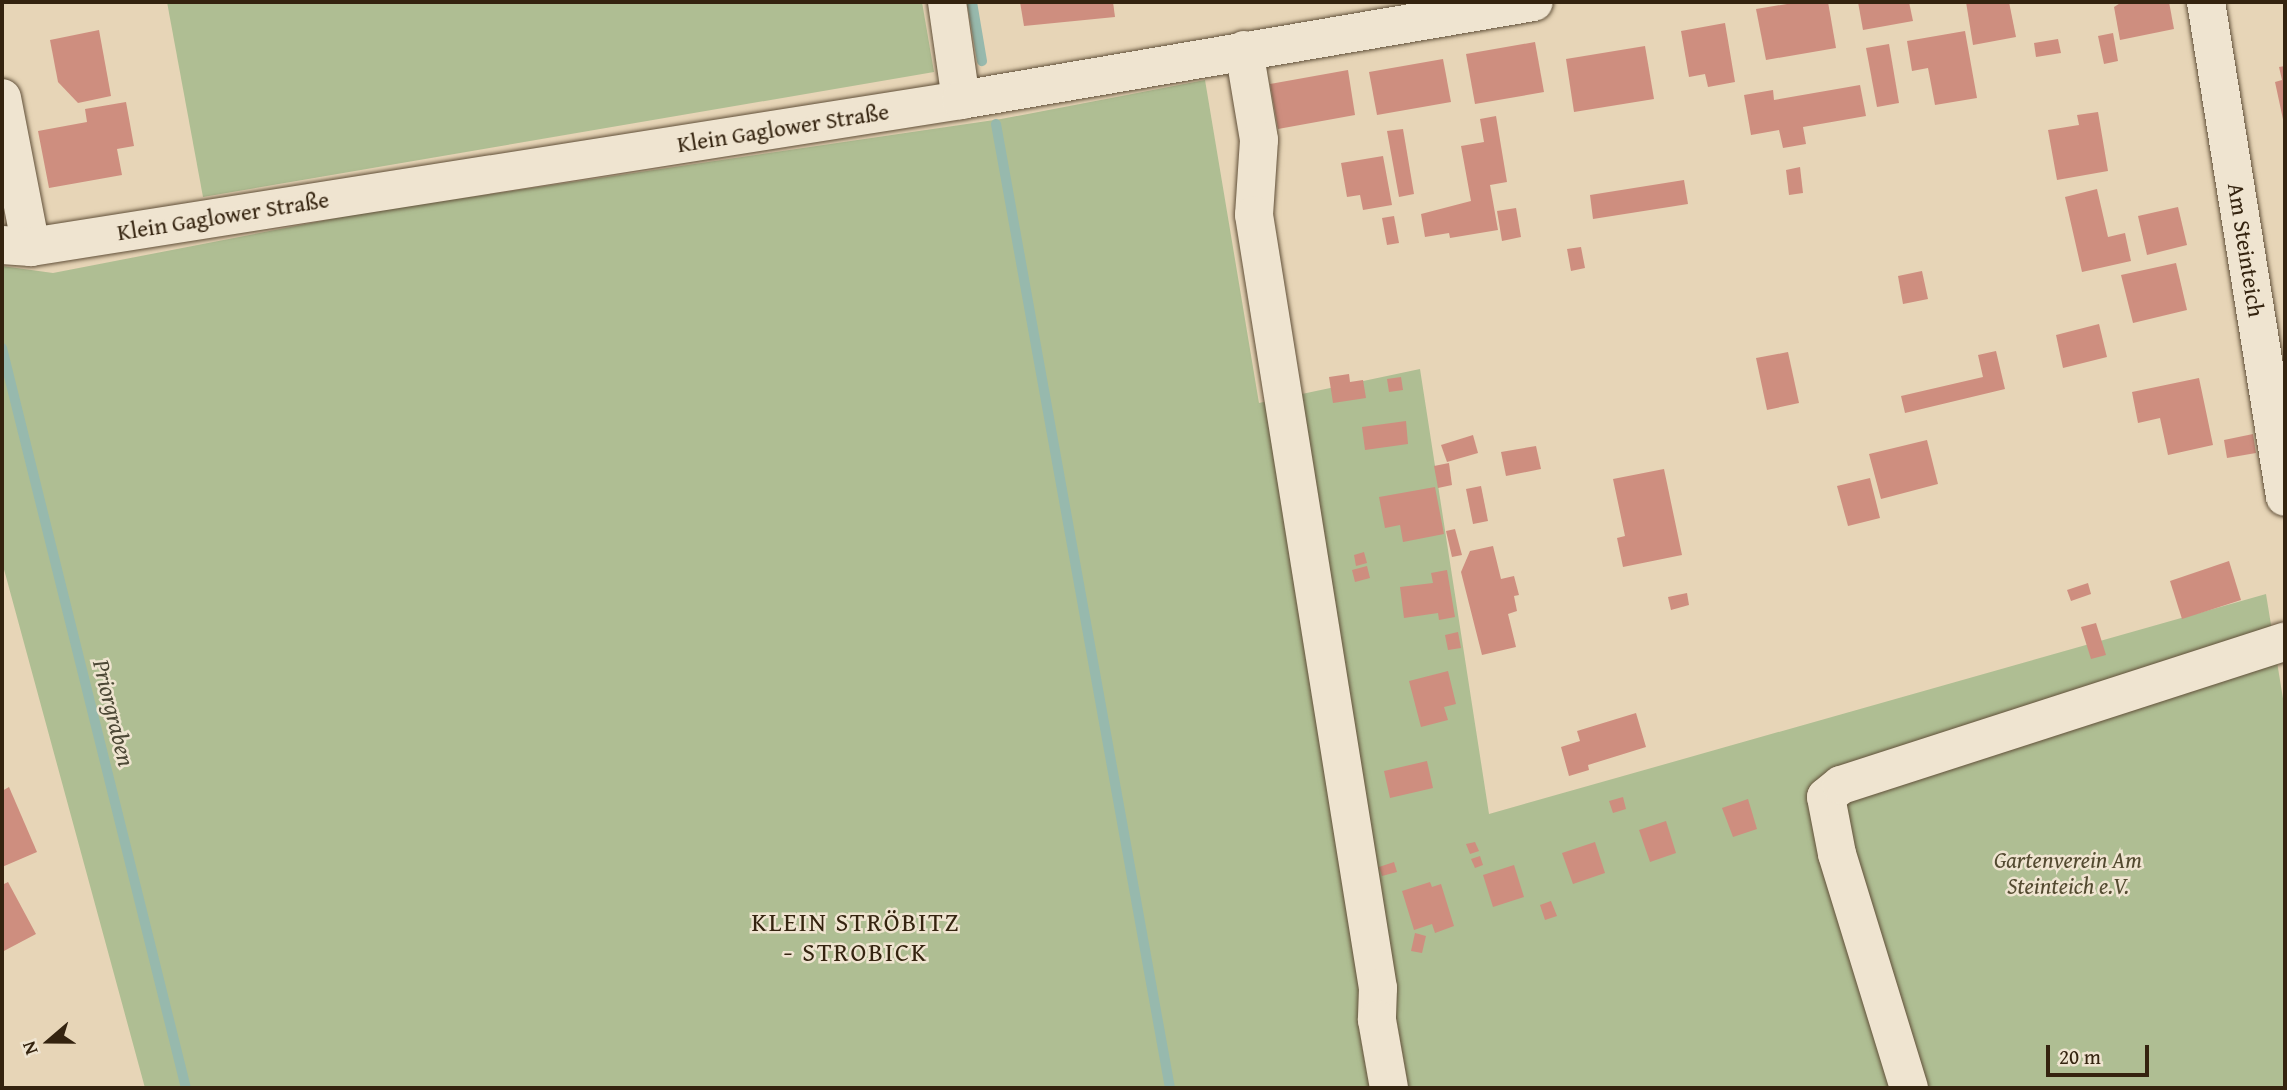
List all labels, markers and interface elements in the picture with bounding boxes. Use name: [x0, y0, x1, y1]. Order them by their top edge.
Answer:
street label: Klein Gaglower Straße: [675, 98, 891, 158]
street label: Am Steinteich: [2222, 181, 2270, 319]
street label: Klein Gaglower Straße: [115, 186, 331, 246]
water label: Priorgraben: [87, 657, 141, 769]
park label: Gartenverein Am Steinteich e.V.: [1994, 846, 2142, 900]
district label: KLEIN STRÖBITZ - STROBICK: [753, 906, 959, 968]
north arrow: [14, 1006, 84, 1076]
scale bar: [2049, 1030, 2152, 1074]
text: N: [14, 1037, 45, 1059]
text: 20 m: [2059, 1041, 2101, 1072]

